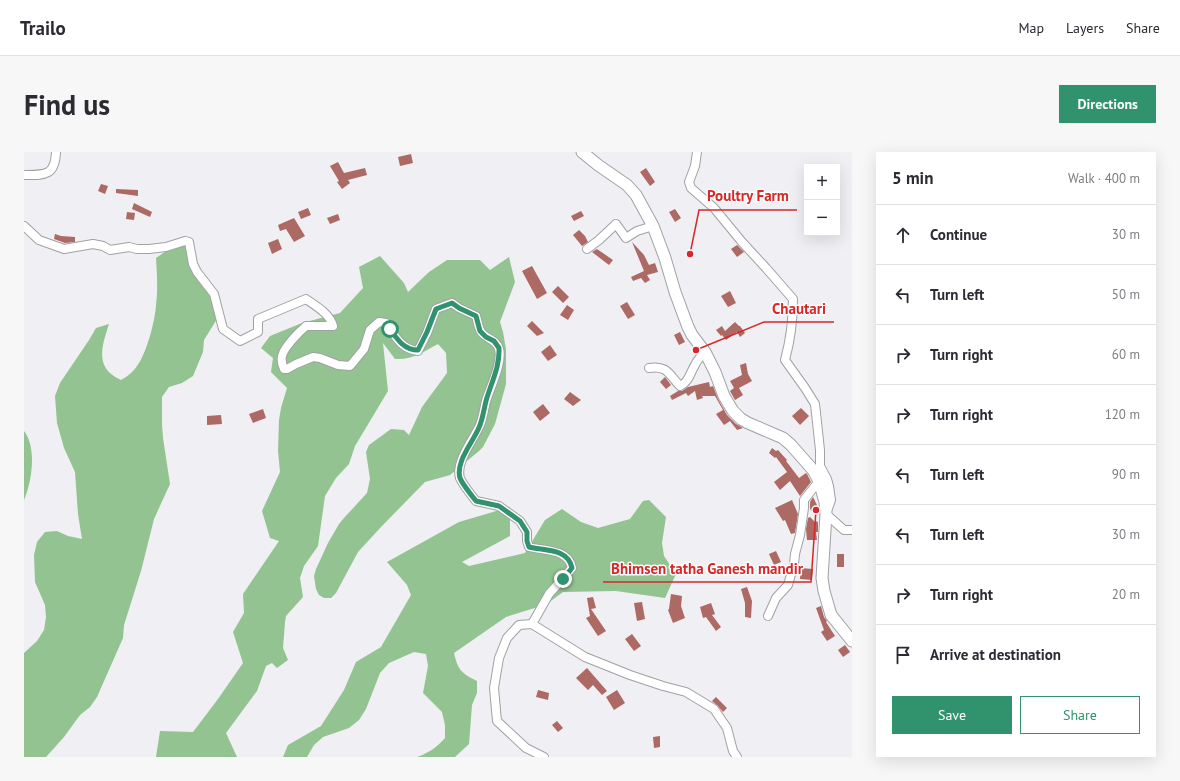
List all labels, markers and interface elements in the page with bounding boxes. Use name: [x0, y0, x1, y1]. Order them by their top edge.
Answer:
text: Trailo: [20, 16, 66, 40]
text: Map: [1018, 19, 1044, 37]
text: Layers: [1066, 19, 1104, 37]
text: Share: [1126, 19, 1160, 37]
button: Directions: [1059, 85, 1156, 123]
text: Find us: [24, 86, 110, 123]
map controls: [804, 164, 840, 236]
button: +: [804, 164, 840, 200]
text: 5 min: [892, 167, 933, 189]
text: Walk · 400 m: [1068, 170, 1140, 187]
callout: Poultry Farm: [699, 183, 797, 210]
text: Poultry Farm: [707, 186, 789, 205]
button: −: [804, 200, 840, 236]
icon: ahead: [892, 224, 914, 246]
text: Continue: [930, 225, 987, 244]
text: 30 m: [1112, 226, 1140, 243]
icon: left: [892, 284, 914, 306]
text: Turn left: [930, 285, 984, 304]
text: 50 m: [1112, 286, 1140, 303]
callout: Chautari: [764, 295, 834, 322]
text: Chautari: [772, 299, 826, 318]
route start: [381, 320, 399, 338]
icon: right: [892, 344, 914, 366]
text: Turn right: [930, 345, 993, 364]
text: 60 m: [1112, 346, 1140, 363]
icon: right: [892, 404, 914, 426]
text: Turn right: [930, 405, 993, 424]
text: 120 m: [1105, 406, 1140, 423]
icon: left: [892, 464, 914, 486]
text: Turn left: [930, 465, 984, 484]
text: 90 m: [1112, 466, 1140, 483]
icon: left: [892, 524, 914, 546]
text: Turn left: [930, 525, 984, 544]
text: 30 m: [1112, 526, 1140, 543]
callout: Bhimsen tatha Ganesh mandir: [603, 555, 811, 582]
text: Bhimsen tatha Ganesh mandir: [611, 559, 804, 578]
route end: [554, 570, 572, 588]
icon: right: [892, 584, 914, 606]
text: Turn right: [930, 585, 993, 604]
text: 20 m: [1112, 586, 1140, 603]
icon: arrive: [892, 644, 914, 666]
text: Arrive at destination: [930, 645, 1061, 664]
button: Save: [892, 696, 1012, 734]
button: Share: [1020, 696, 1140, 734]

